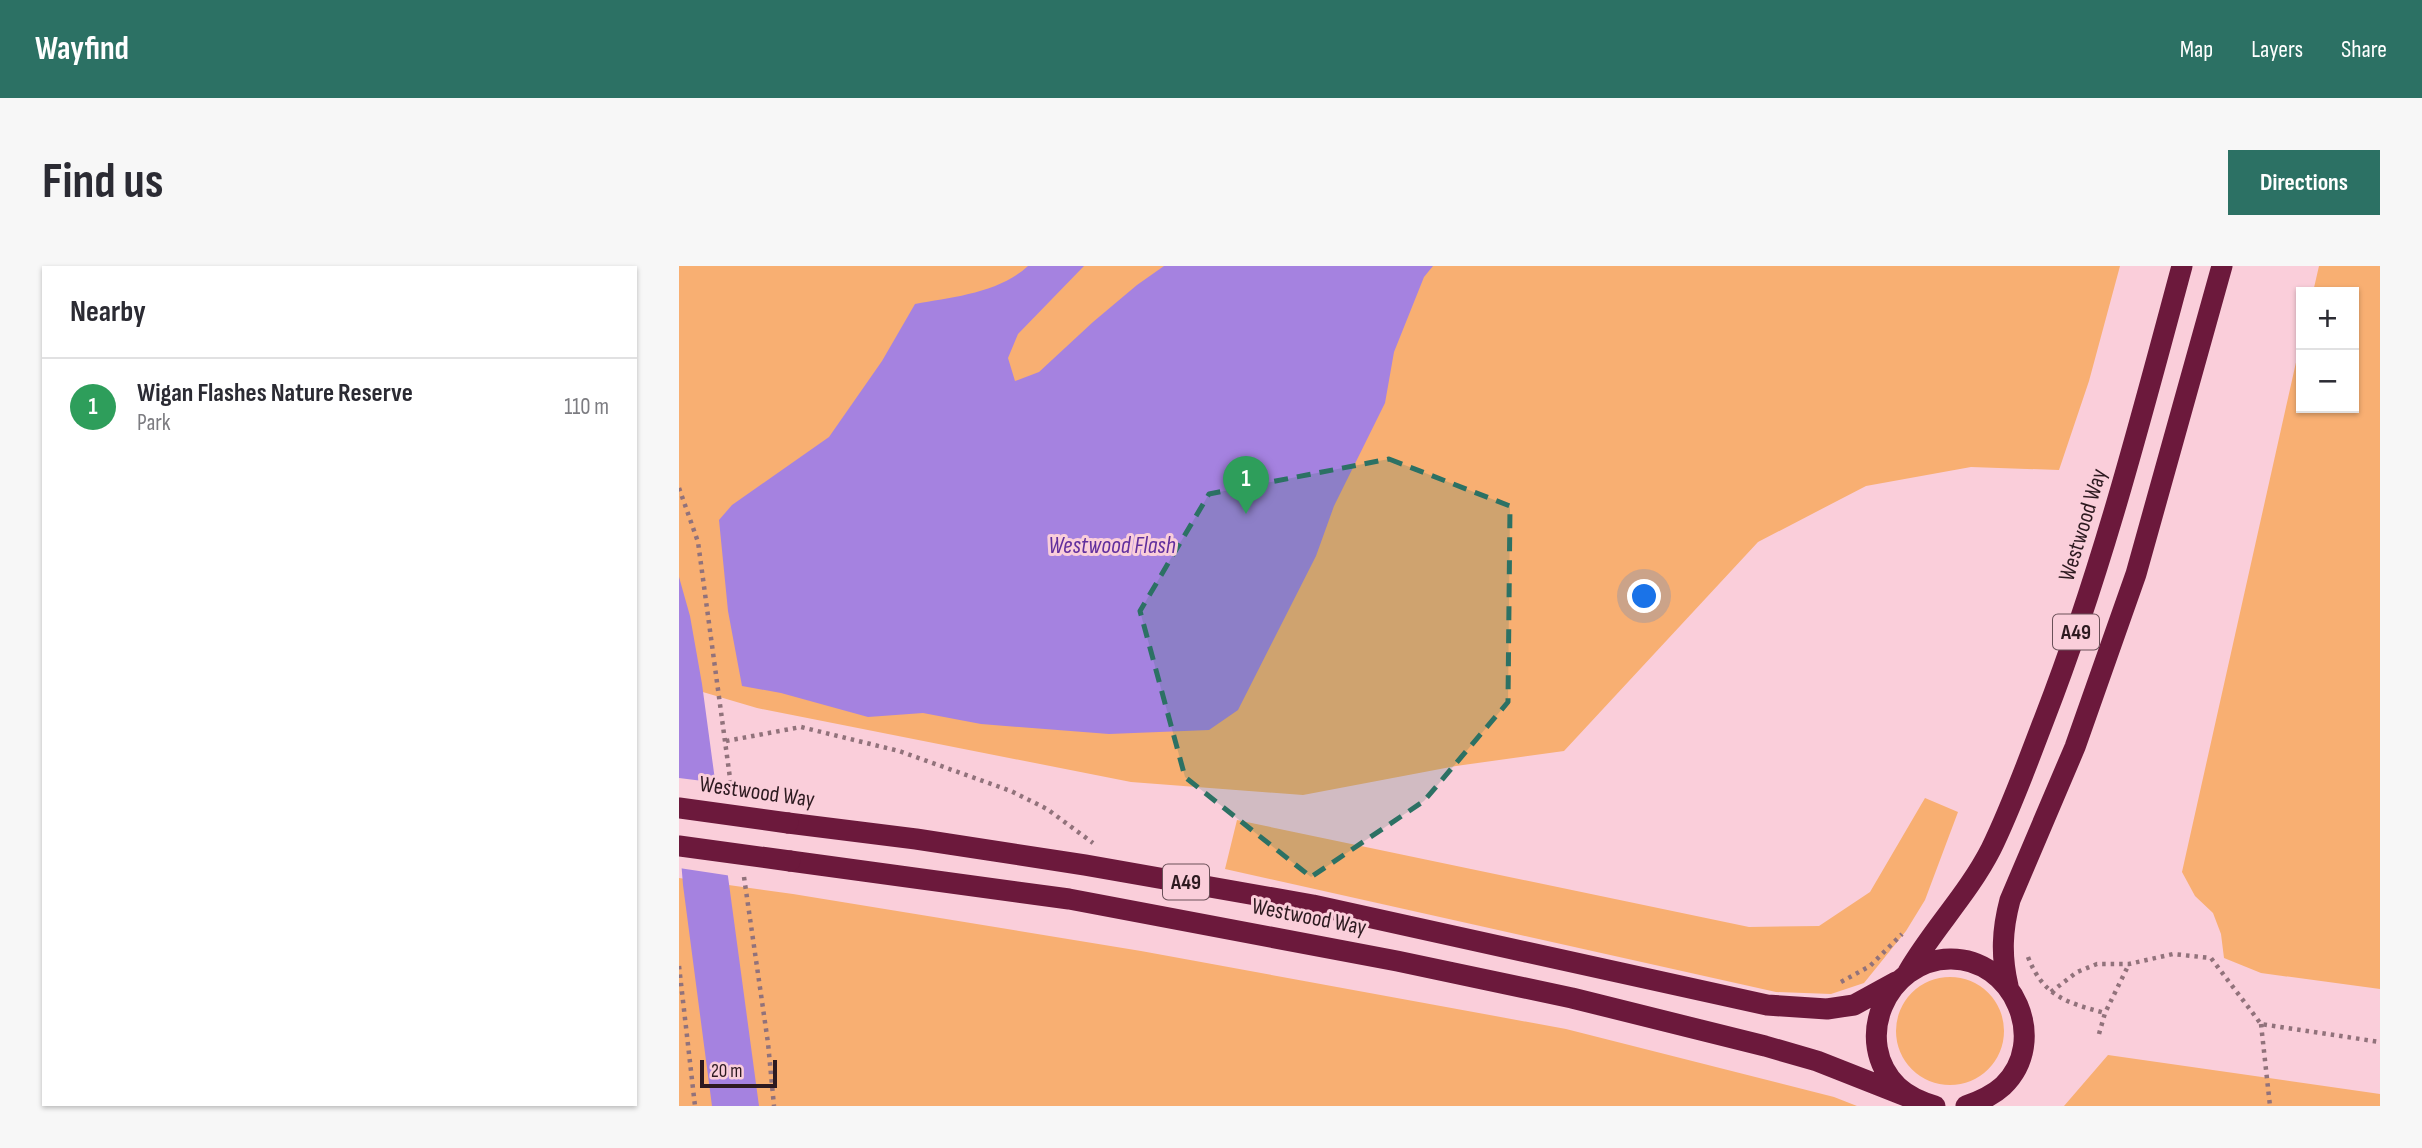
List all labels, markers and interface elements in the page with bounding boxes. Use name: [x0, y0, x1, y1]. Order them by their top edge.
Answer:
text: Wayfind: [35, 29, 129, 69]
text: Map: [2180, 35, 2213, 64]
text: Layers: [2251, 35, 2303, 64]
text: Share: [2341, 35, 2387, 64]
button: Directions: [2228, 150, 2380, 215]
text: Find us: [42, 153, 164, 212]
map controls: [2296, 287, 2359, 413]
button: +: [2296, 287, 2359, 350]
text: Nearby: [70, 294, 146, 330]
button: −: [2296, 350, 2359, 413]
text: Wigan Flashes Nature Reserve: [137, 378, 413, 409]
text: 1: [88, 393, 98, 421]
text: 110 m: [564, 393, 609, 421]
text: Park: [137, 409, 171, 437]
pin: 1: [1223, 456, 1269, 514]
street label: Westwood Way: [2053, 465, 2113, 585]
water label: Westwood Flash: [1048, 531, 1176, 560]
your location: [1627, 579, 1661, 613]
road number: A49: [2053, 614, 2099, 650]
street label: Westwood Way: [698, 770, 817, 814]
road number: A49: [1163, 864, 1209, 900]
street label: Westwood Way: [1249, 892, 1369, 942]
scale bar: [700, 1057, 777, 1089]
text: 20 m: [711, 1060, 743, 1083]

